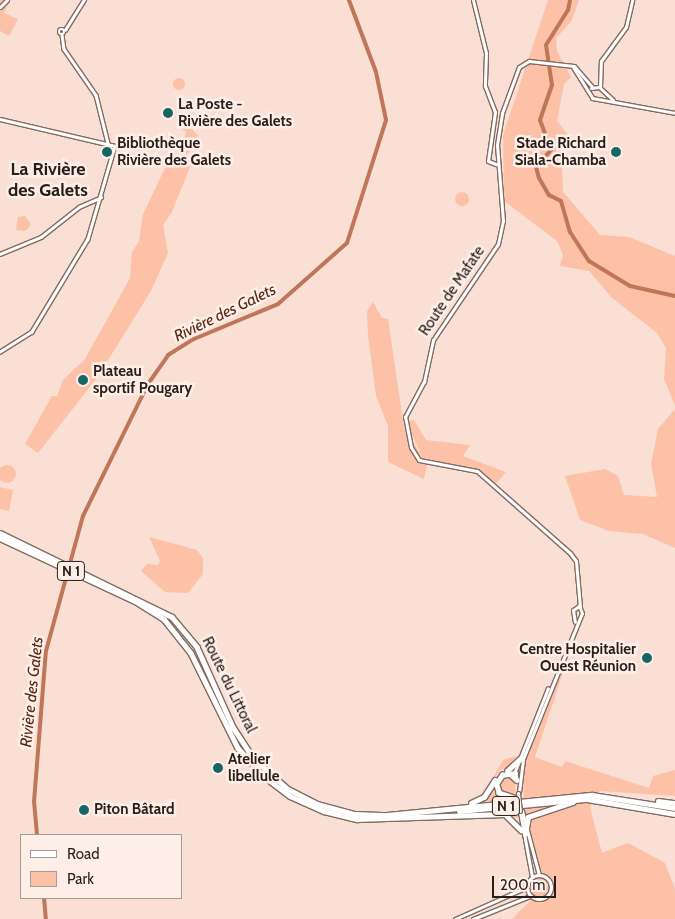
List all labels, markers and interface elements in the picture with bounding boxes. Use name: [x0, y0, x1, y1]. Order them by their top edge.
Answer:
place label: La Poste - Rivière des Galets: [178, 95, 292, 130]
marker: La Poste - Rivière des Galets: [162, 107, 174, 119]
place label: Bibliothèque Rivière des Galets: [117, 134, 231, 169]
place label: Stade Richard Siala-Chamba: [515, 134, 606, 169]
marker: Bibliothèque Rivière des Galets: [101, 146, 113, 158]
marker: Stade Richard Siala-Chamba: [610, 146, 622, 158]
district label: La Rivière des Galets: [8, 159, 88, 202]
street label: Route de Mafate: [415, 243, 489, 339]
water label: Rivière des Galets: [171, 280, 279, 346]
place label: Plateau sportif Pougary: [93, 362, 192, 397]
marker: Plateau sportif Pougary: [77, 374, 89, 386]
road number: N 1: [56, 560, 86, 582]
street label: Route du Littoral: [198, 634, 260, 736]
water label: Rivière des Galets: [17, 636, 47, 748]
place label: Centre Hospitalier Ouest Réunion: [519, 640, 636, 675]
marker: Centre Hospitalier Ouest Réunion: [640, 651, 654, 665]
place label: Atelier libellule: [228, 750, 280, 785]
marker: Atelier libellule: [212, 762, 224, 774]
road number: N 1: [491, 794, 521, 818]
place label: Piton Bâtard: [94, 801, 175, 819]
marker: Piton Bâtard: [78, 804, 90, 816]
legend: [20, 834, 182, 899]
text: Road: [67, 845, 100, 863]
scale bar: [495, 866, 559, 898]
text: Park: [67, 870, 94, 888]
text: 200 m: [500, 876, 545, 894]

